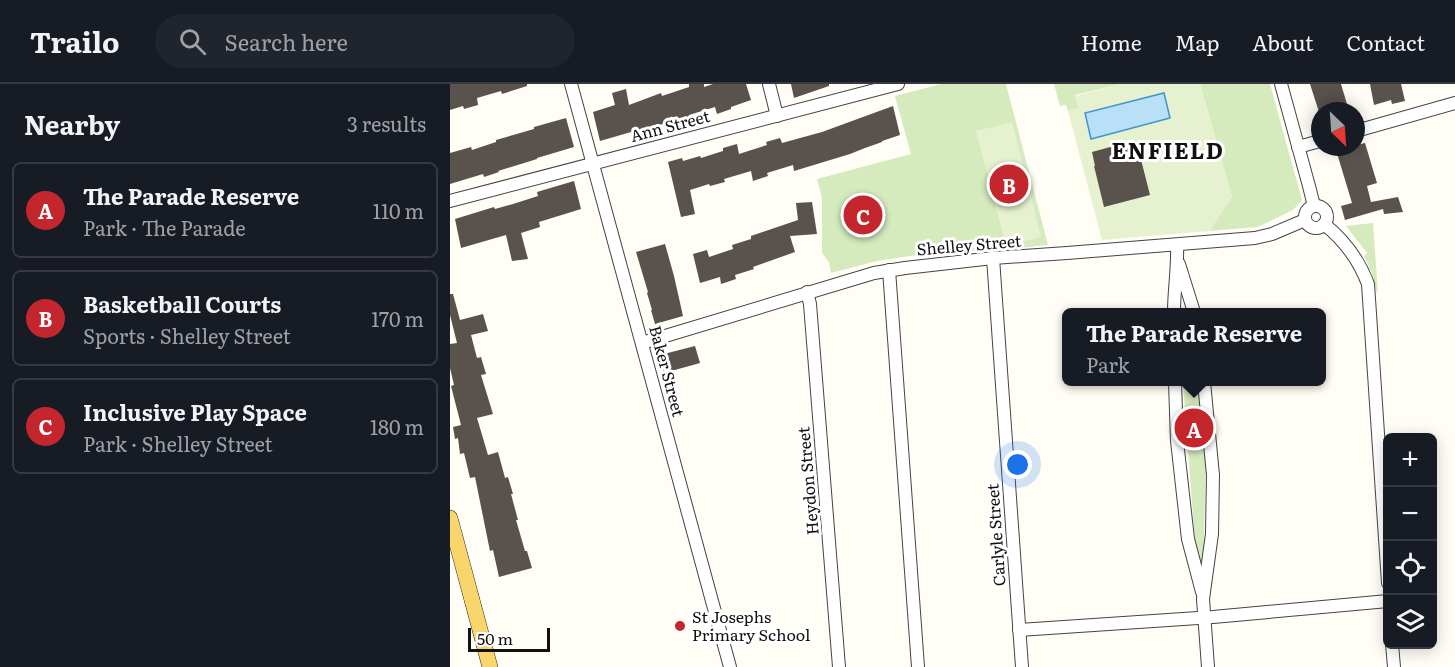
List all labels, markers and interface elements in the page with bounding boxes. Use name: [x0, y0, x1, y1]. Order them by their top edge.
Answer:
search box: [155, 14, 575, 68]
text: Trailo: [30, 20, 119, 62]
icon: search: [176, 25, 209, 58]
text: Search here: [224, 25, 348, 58]
text: Home: [1081, 26, 1142, 57]
text: Map: [1175, 26, 1219, 57]
text: About: [1252, 26, 1314, 57]
text: Contact: [1347, 26, 1425, 57]
north arrow: [1311, 102, 1365, 156]
street label: Ann Street: [627, 103, 713, 147]
text: Nearby: [24, 104, 120, 143]
text: 3 results: [347, 108, 426, 138]
district label: ENFIELD: [1112, 133, 1224, 166]
pin: B: [990, 162, 1028, 206]
text: The Parade Reserve: [83, 179, 299, 212]
pin: C: [844, 192, 882, 238]
text: A: [38, 195, 53, 225]
text: 110 m: [373, 195, 424, 225]
text: Park · The Parade: [83, 212, 246, 242]
street label: Shelley Street: [916, 227, 1023, 261]
text: Basketball Courts: [83, 287, 281, 320]
text: B: [39, 303, 52, 333]
text: 170 m: [371, 303, 424, 333]
popup: [1062, 308, 1326, 386]
text: The Parade Reserve: [1086, 316, 1302, 349]
text: Sports · Shelley Street: [83, 320, 291, 350]
street label: Baker Street: [644, 322, 692, 419]
text: Park: [1086, 349, 1130, 379]
text: Inclusive Play Space: [83, 395, 307, 428]
pin: A: [1174, 406, 1214, 450]
text: C: [38, 411, 53, 441]
text: 180 m: [370, 411, 424, 441]
street label: Heydon Street: [790, 425, 824, 536]
text: Park · Shelley Street: [83, 428, 273, 458]
map controls: [1383, 433, 1437, 649]
button: +: [1383, 433, 1437, 487]
your location: [1003, 450, 1032, 479]
street label: Carlyle Street: [979, 482, 1011, 587]
button: −: [1383, 487, 1437, 541]
button: locate: [1383, 541, 1437, 595]
button: layers: [1383, 595, 1437, 649]
place label: St Josephs Primary School: [692, 604, 810, 646]
marker: St Josephs Primary School: [673, 619, 687, 633]
scale bar: [468, 625, 550, 652]
text: 50 m: [477, 626, 513, 650]

